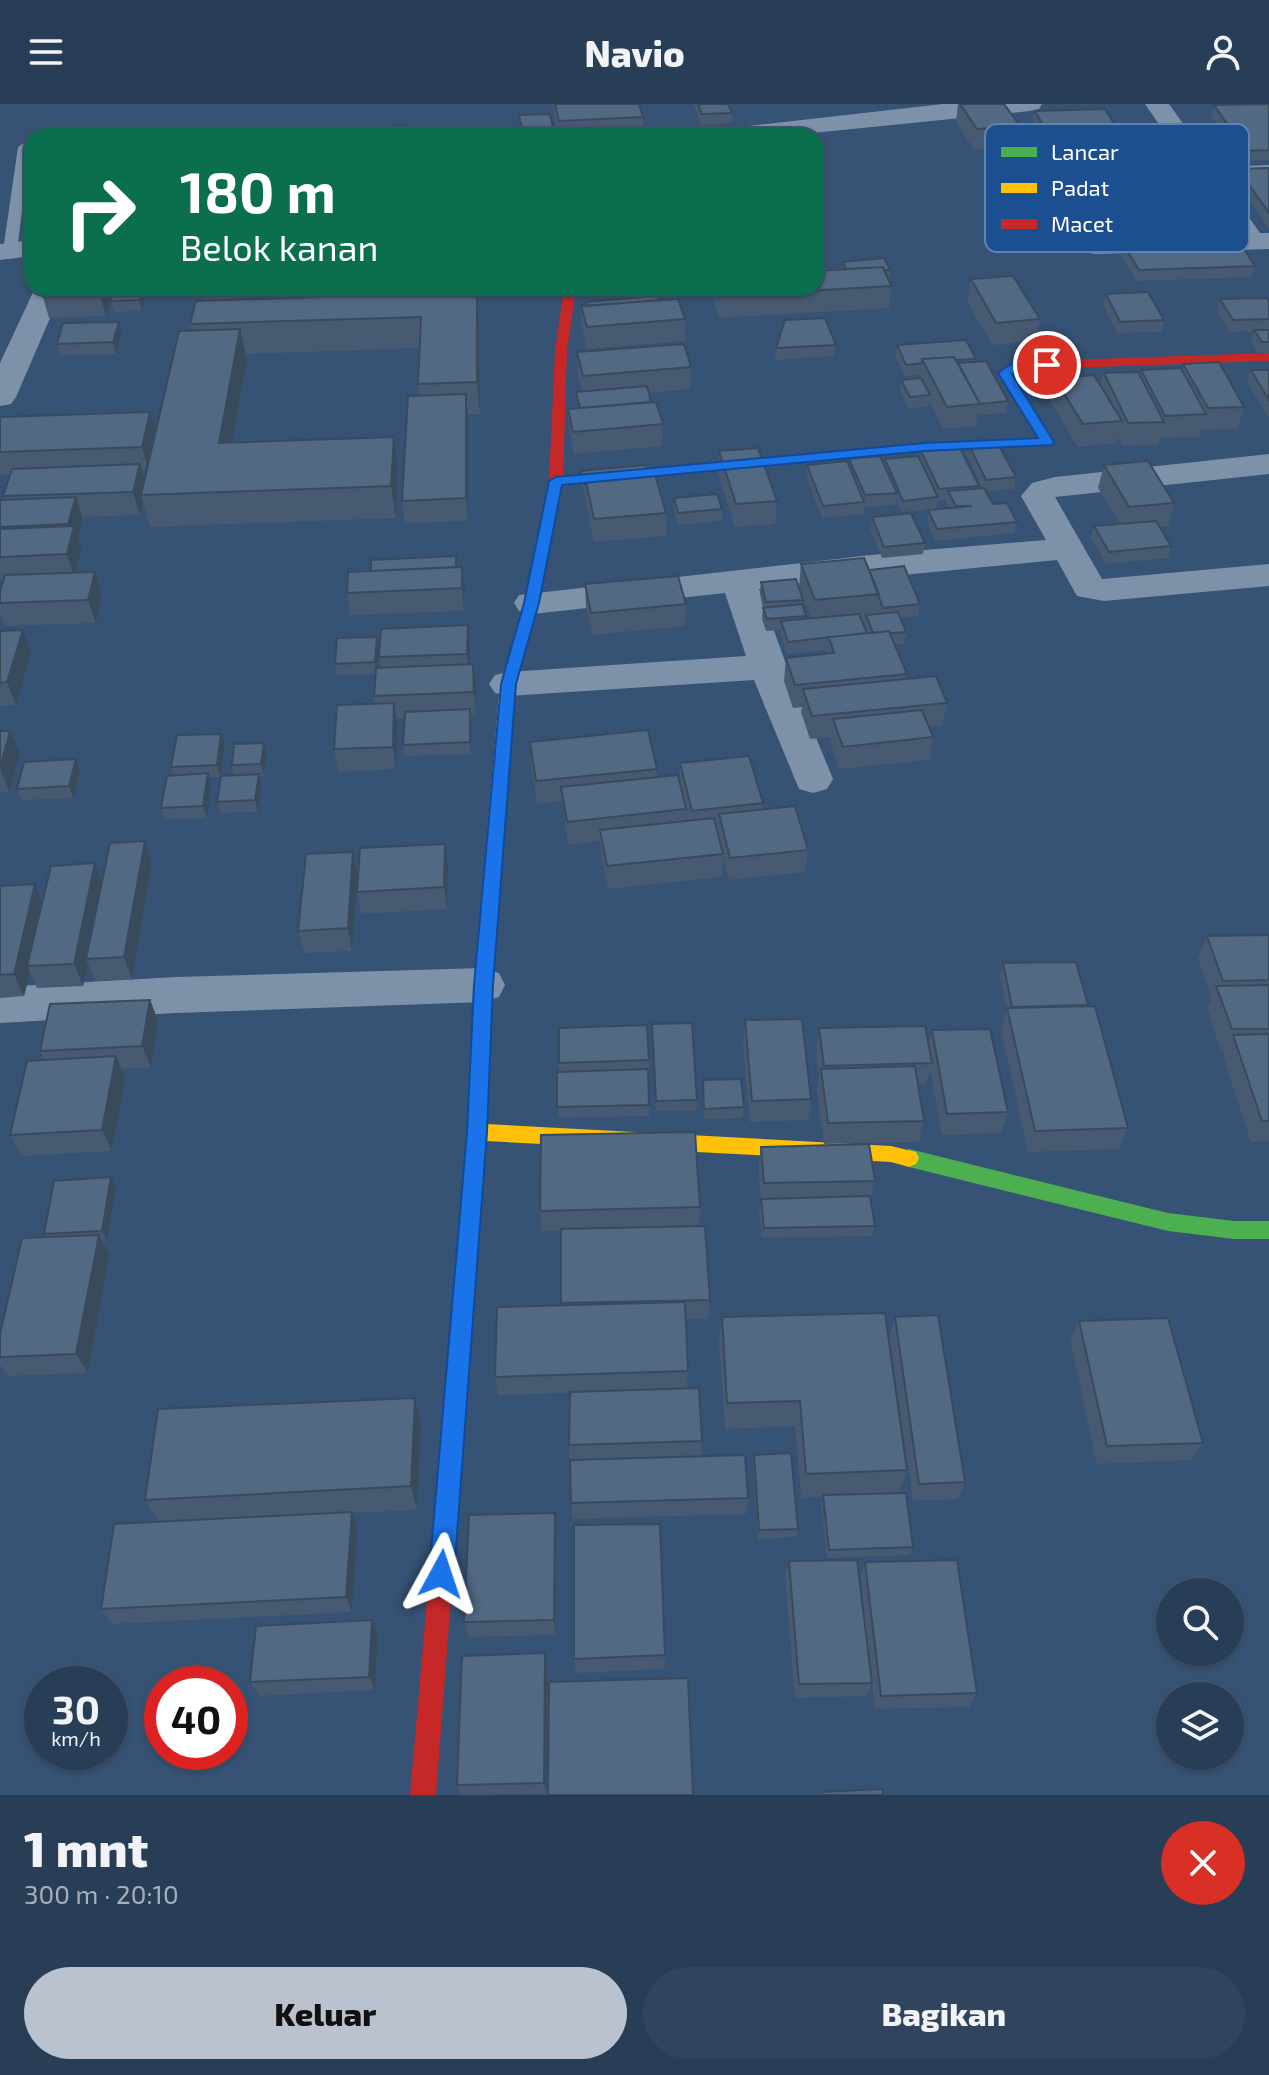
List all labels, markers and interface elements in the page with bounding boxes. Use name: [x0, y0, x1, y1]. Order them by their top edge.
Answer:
icon: menu: [24, 30, 68, 74]
icon: person: [1201, 30, 1245, 74]
text: Navio: [584, 31, 685, 74]
legend: [985, 124, 1249, 252]
text: Lancar: [1051, 138, 1119, 164]
text: 180 m: [180, 157, 336, 224]
icon: right: [48, 160, 152, 264]
text: Padat: [1051, 174, 1109, 200]
text: Macet: [1051, 210, 1113, 236]
text: Belok kanan: [180, 225, 378, 268]
pin: [1013, 331, 1081, 399]
icon: arrive: [1025, 343, 1069, 387]
position arrow: [399, 1532, 483, 1616]
map controls: [1156, 1578, 1244, 1770]
button: search: [1156, 1578, 1244, 1666]
speed limit sign: 40: [144, 1666, 248, 1770]
button: layers: [1156, 1682, 1244, 1770]
text: 30: [52, 1684, 100, 1732]
text: km/h: [51, 1726, 101, 1750]
text: 1 mnt: [24, 1819, 148, 1877]
button: close: [1161, 1821, 1245, 1905]
text: 300 m · 20:10: [24, 1878, 179, 1909]
button: Keluar: [24, 1967, 627, 2059]
button: Bagikan: [643, 1967, 1245, 2059]

